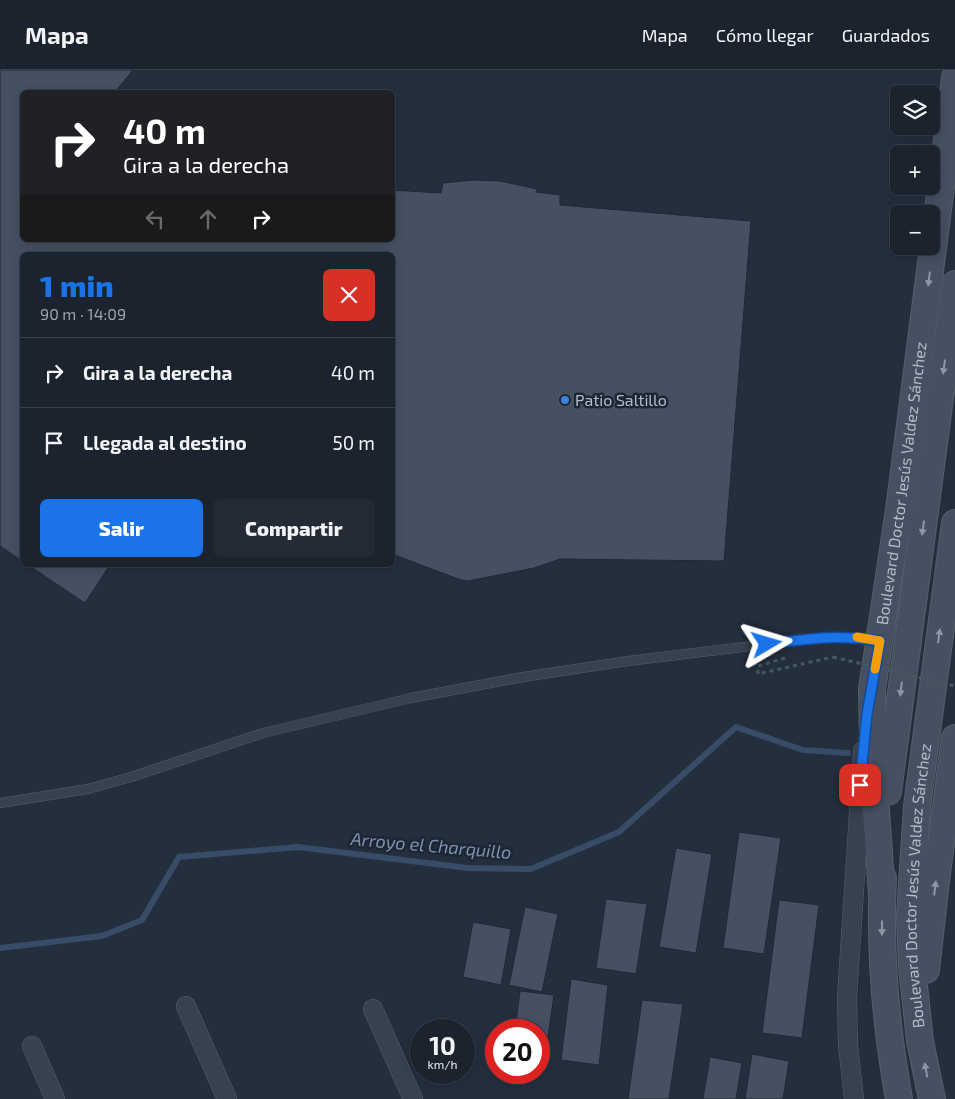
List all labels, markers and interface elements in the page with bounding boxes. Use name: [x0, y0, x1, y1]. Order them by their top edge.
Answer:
text: Mapa: [25, 20, 89, 49]
text: Mapa: [642, 24, 688, 46]
text: Cómo llegar: [716, 24, 814, 46]
text: Guardados: [842, 24, 930, 46]
map controls: [890, 85, 940, 255]
button: layers: [890, 85, 940, 135]
text: 40 m: [123, 109, 206, 151]
icon: right: [40, 110, 105, 175]
button: +: [890, 145, 940, 195]
text: Gira a la derecha: [123, 151, 289, 177]
icon: left: [141, 205, 169, 233]
icon: ahead: [194, 205, 222, 233]
icon: right: [247, 205, 275, 233]
button: −: [890, 205, 940, 255]
text: 1 min: [40, 267, 114, 303]
button: close: [323, 269, 375, 321]
one-way arrow: [925, 271, 933, 287]
text: 90 m · 14:09: [40, 304, 126, 323]
street label: Boulevard Doctor Jesús Valdez Sánchez: [872, 341, 930, 626]
icon: right: [40, 359, 68, 387]
one-way arrow: [940, 359, 948, 375]
text: Gira a la derecha: [83, 361, 232, 384]
text: 40 m: [331, 361, 375, 384]
place label: Patio Saltillo: [575, 390, 667, 409]
marker: Patio Saltillo: [559, 394, 571, 406]
icon: arrive: [40, 429, 68, 457]
text: Llegada al destino: [83, 431, 247, 454]
text: 50 m: [332, 431, 375, 454]
button: Salir: [40, 499, 203, 557]
button: Compartir: [213, 499, 375, 557]
one-way arrow: [919, 520, 927, 536]
position arrow: [740, 617, 792, 669]
one-way arrow: [935, 628, 943, 644]
one-way arrow: [897, 681, 905, 697]
street label: Boulevard Doctor Jesús Valdez Sánchez: [900, 742, 934, 1029]
pin: [839, 764, 881, 806]
icon: arrive: [846, 771, 874, 799]
water label: Arroyo el Charquillo: [349, 827, 512, 863]
one-way arrow: [931, 879, 939, 895]
one-way arrow: [878, 920, 886, 936]
speed limit sign: 20: [485, 1019, 550, 1084]
text: 10: [429, 1030, 456, 1060]
text: km/h: [428, 1057, 457, 1071]
one-way arrow: [922, 1062, 930, 1078]

